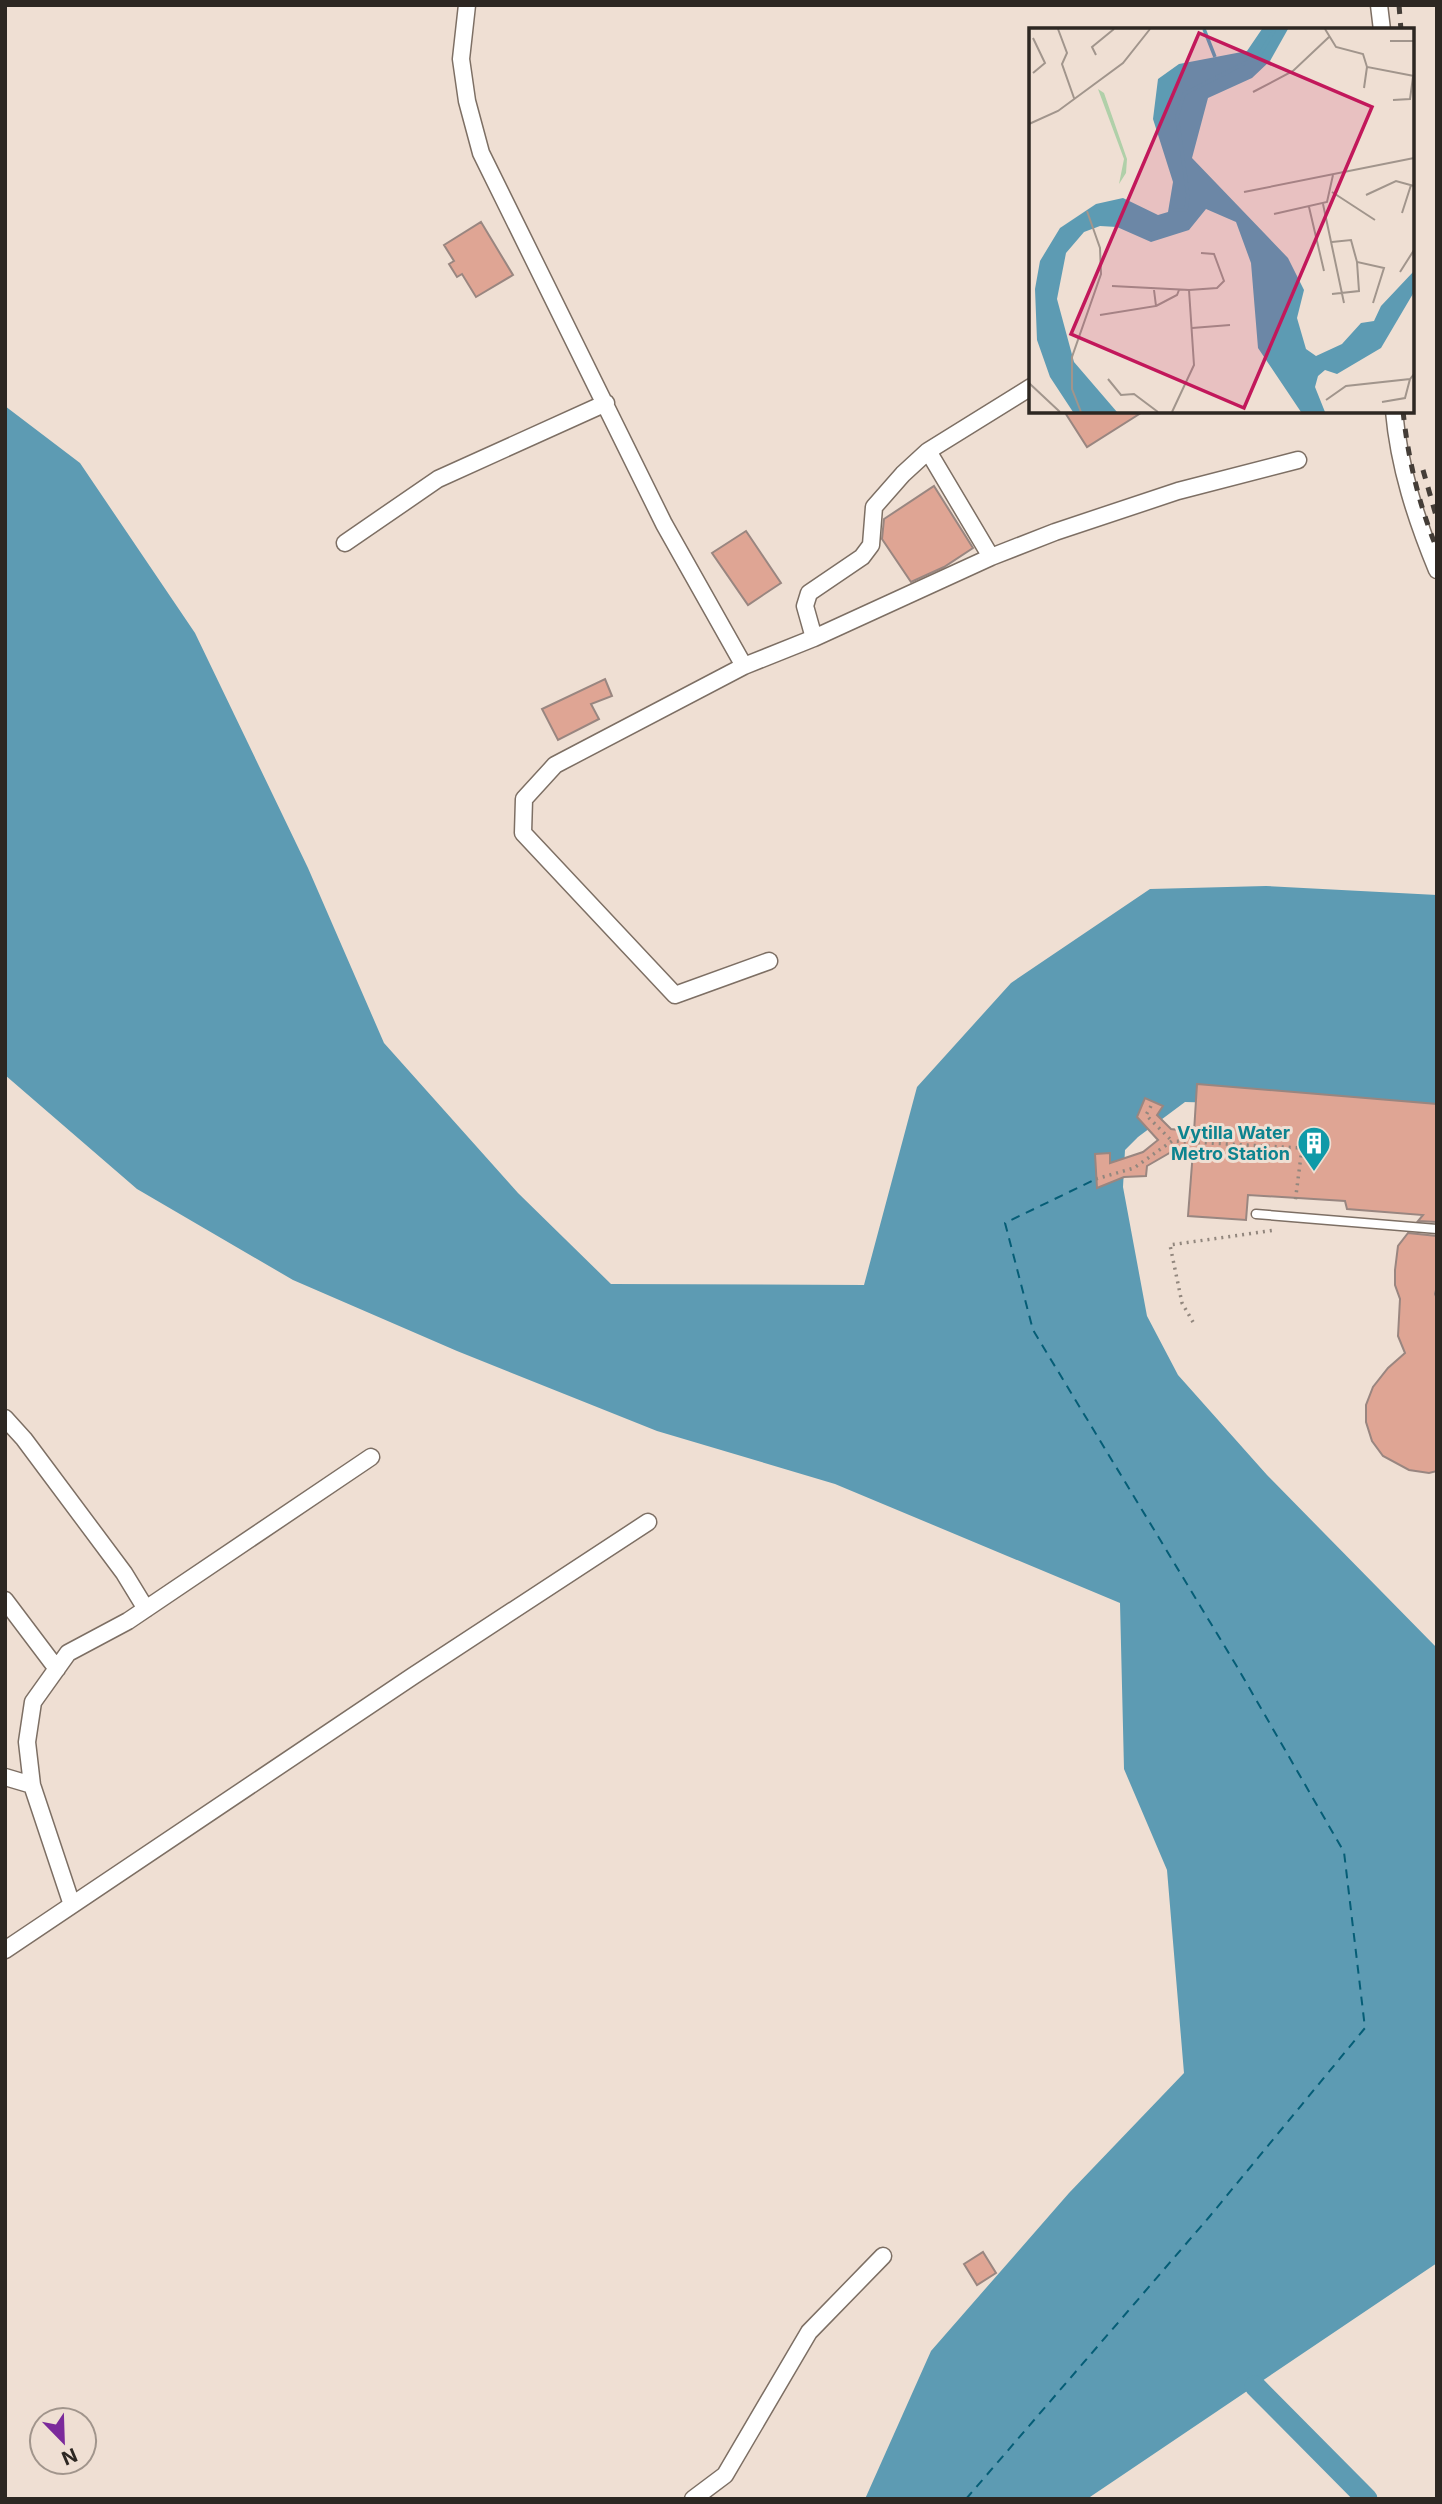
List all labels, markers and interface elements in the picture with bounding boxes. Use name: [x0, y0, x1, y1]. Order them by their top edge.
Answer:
inset map: [1029, 28, 1414, 413]
place label: Vytilla Water Metro Station: [1171, 1122, 1290, 1164]
building icon: Vytilla Water Metro Station: [1295, 1124, 1333, 1173]
north arrow: [28, 2406, 98, 2476]
text: N: [58, 2443, 81, 2470]

